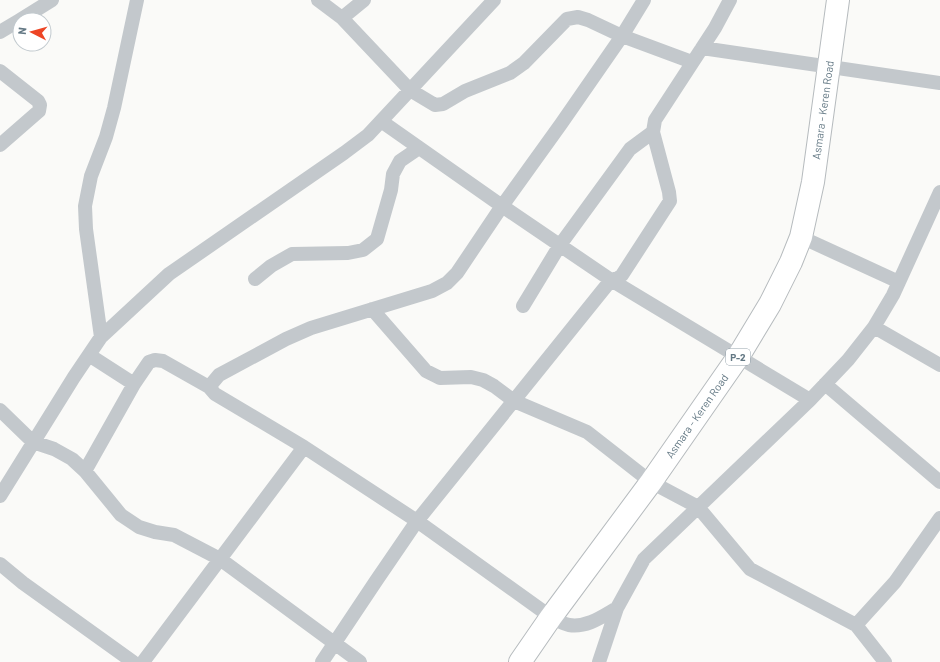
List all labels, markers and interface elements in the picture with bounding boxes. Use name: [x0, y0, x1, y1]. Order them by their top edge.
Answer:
north arrow: [12, 12, 52, 52]
text: N: [15, 27, 28, 35]
street label: Asmara - Keren Road: [809, 60, 836, 160]
road number: P-2: [726, 349, 750, 365]
street label: Asmara - Keren Road: [663, 371, 731, 460]

